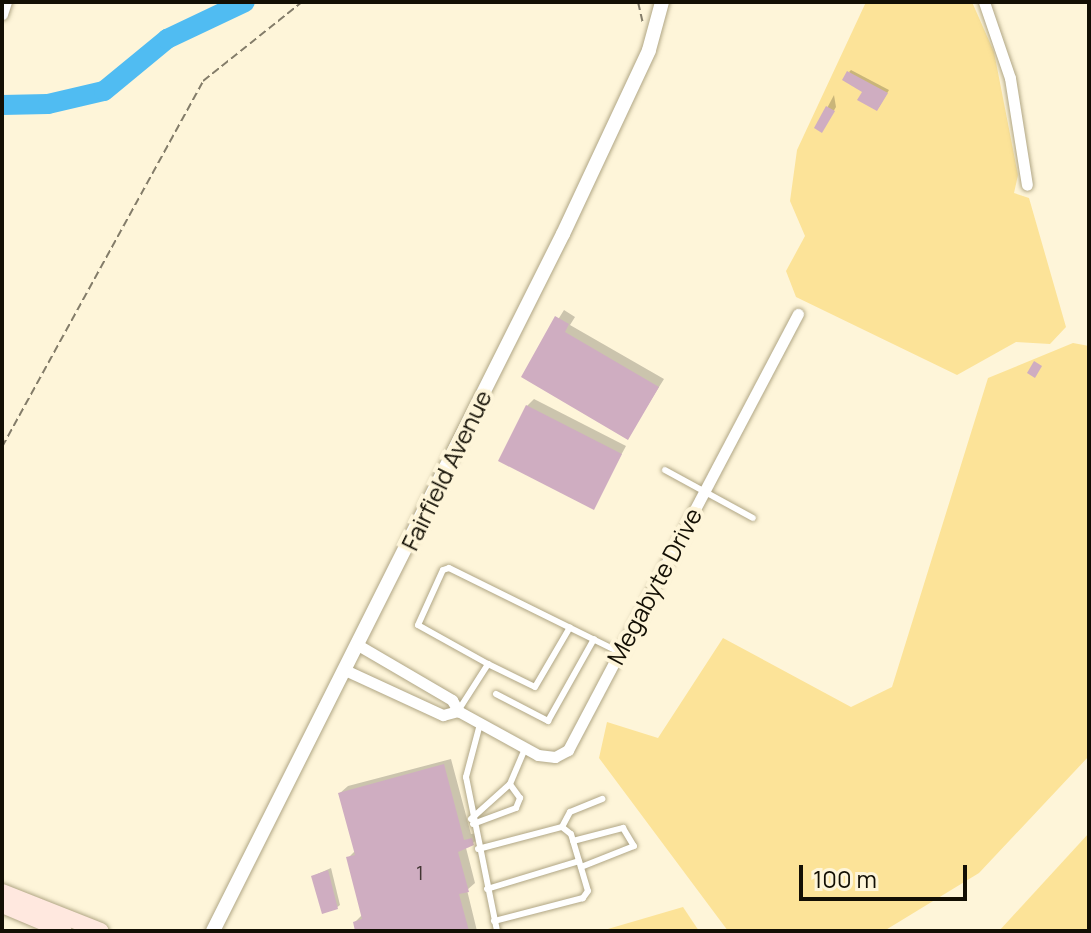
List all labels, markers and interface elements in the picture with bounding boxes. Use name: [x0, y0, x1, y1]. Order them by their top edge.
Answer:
street label: Fairfield Avenue: [395, 385, 497, 555]
street label: Megabyte Drive: [601, 503, 707, 669]
scale bar: [803, 849, 971, 899]
house number: 1: [416, 860, 424, 884]
text: 100 m: [813, 862, 877, 895]

